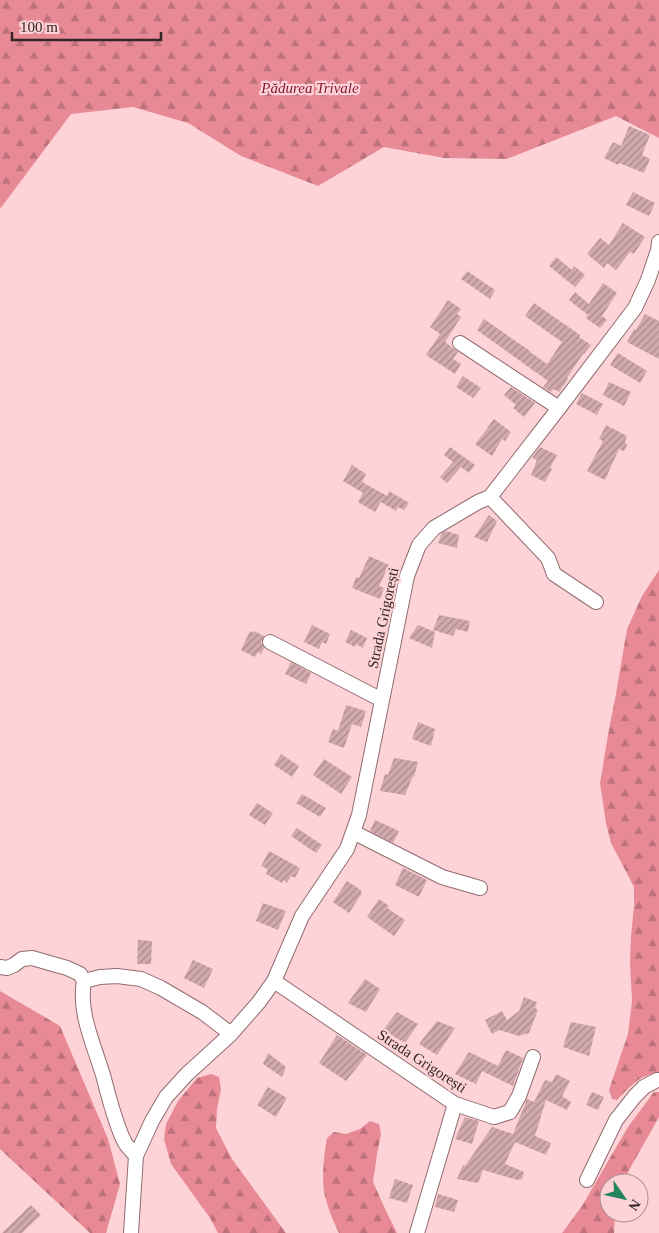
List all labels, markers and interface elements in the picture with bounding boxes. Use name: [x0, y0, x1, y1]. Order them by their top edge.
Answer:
scale bar: [12, 10, 161, 42]
text: 100 m: [20, 19, 58, 35]
park label: Pădurea Trivale: [260, 80, 359, 96]
street label: Strada Grigorești: [364, 566, 402, 670]
street label: Strada Grigorești: [374, 1026, 470, 1097]
north arrow: [599, 1173, 649, 1223]
text: N: [625, 1197, 643, 1213]

